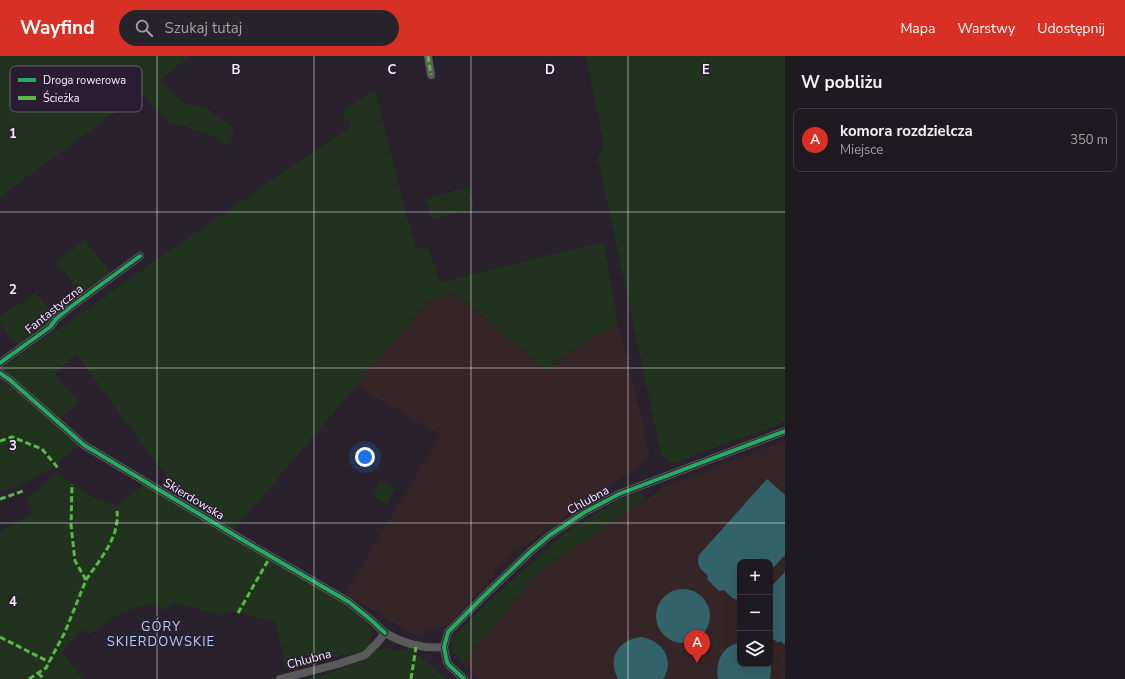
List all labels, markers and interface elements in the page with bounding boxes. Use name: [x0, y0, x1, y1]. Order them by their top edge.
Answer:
search box: [119, 10, 399, 46]
text: Wayfind: [20, 15, 95, 41]
icon: search: [133, 17, 155, 39]
text: Szukaj tutaj: [165, 18, 242, 38]
text: Mapa: [900, 19, 935, 38]
text: Warstwy: [957, 19, 1015, 38]
text: Udostępnij: [1037, 19, 1105, 38]
text: B: [232, 61, 241, 79]
text: C: [388, 61, 397, 79]
text: D: [545, 61, 555, 79]
text: E: [702, 61, 710, 79]
legend: [10, 66, 142, 112]
text: W pobliżu: [801, 71, 882, 94]
text: Droga rowerowa: [43, 73, 126, 88]
text: Ścieżka: [43, 90, 80, 106]
text: komora rozdzielcza: [840, 121, 973, 141]
text: 1: [9, 125, 17, 143]
text: A: [810, 131, 820, 149]
text: 350 m: [1070, 131, 1108, 149]
text: Miejsce: [840, 141, 883, 159]
text: 2: [9, 281, 17, 299]
street label: Fantastyczna: [22, 281, 86, 337]
text: 3: [9, 437, 17, 455]
your location: [355, 447, 375, 467]
street label: Skierdowska: [161, 475, 227, 523]
street label: Chlubna: [564, 482, 612, 518]
map controls: [737, 559, 773, 667]
button: +: [737, 559, 773, 595]
text: 4: [9, 593, 17, 611]
button: −: [737, 595, 773, 631]
district label: GÓRY SKIERDOWSKIE: [107, 617, 215, 651]
pin: A: [684, 630, 710, 663]
button: layers: [737, 631, 773, 667]
street label: Chlubna: [285, 645, 333, 673]

